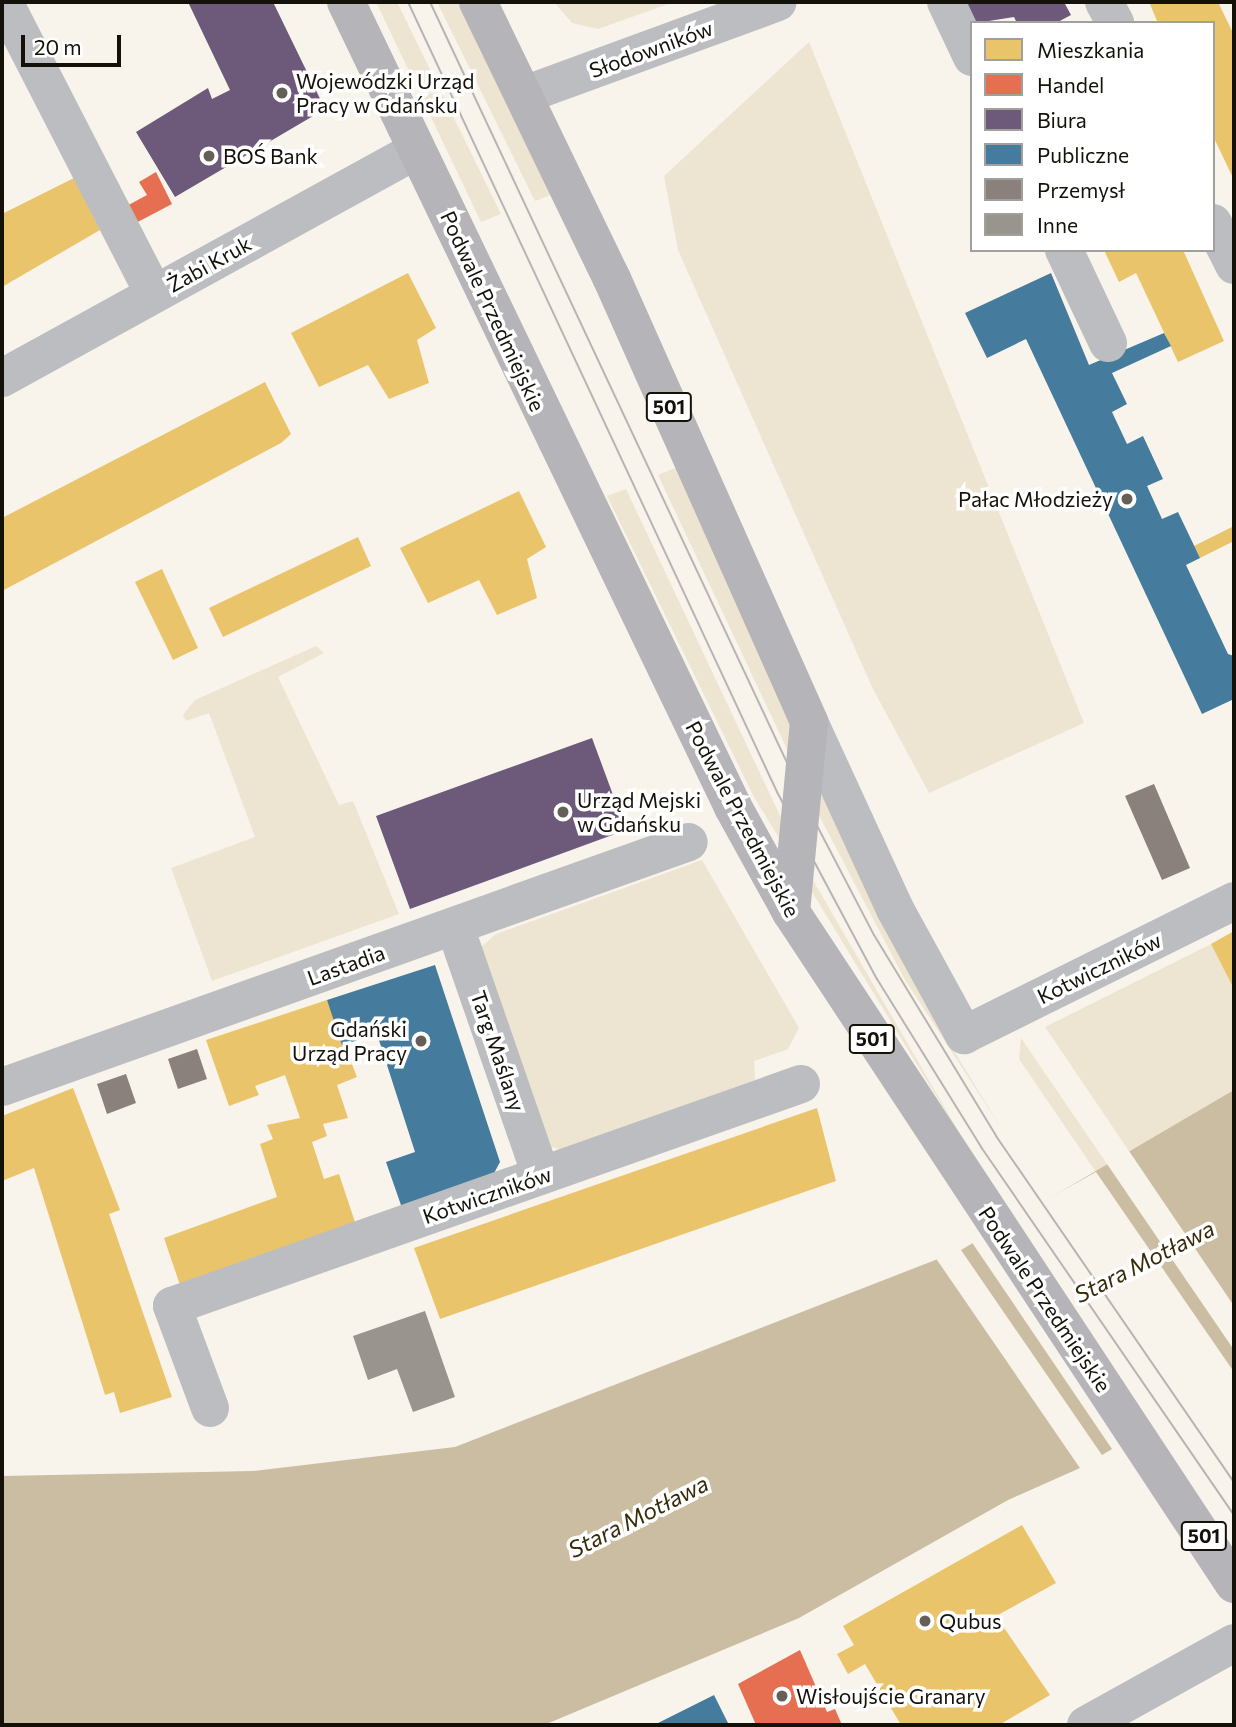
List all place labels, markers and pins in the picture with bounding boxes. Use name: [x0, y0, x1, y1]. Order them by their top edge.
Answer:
place label: Wojewódzki Urząd Pracy w Gdańsku: [296, 68, 474, 118]
marker: Wojewódzki Urząd Pracy w Gdańsku: [274, 85, 290, 101]
place label: BOŚ Bank: [223, 143, 318, 169]
marker: BOŚ Bank: [201, 148, 217, 164]
place label: Pałac Młodzieży: [958, 486, 1113, 512]
marker: Pałac Młodzieży: [1119, 491, 1135, 507]
place label: Urząd Mejski w Gdańsku: [577, 787, 701, 837]
marker: Urząd Mejski w Gdańsku: [555, 804, 571, 820]
place label: Gdański Urząd Pracy: [292, 1016, 407, 1066]
marker: Gdański Urząd Pracy: [413, 1033, 429, 1049]
place label: Qubus: [939, 1608, 1002, 1634]
marker: Qubus: [917, 1613, 933, 1629]
place label: Wisłoujście Granary: [796, 1683, 986, 1709]
marker: Wisłoujście Granary: [774, 1688, 790, 1704]

